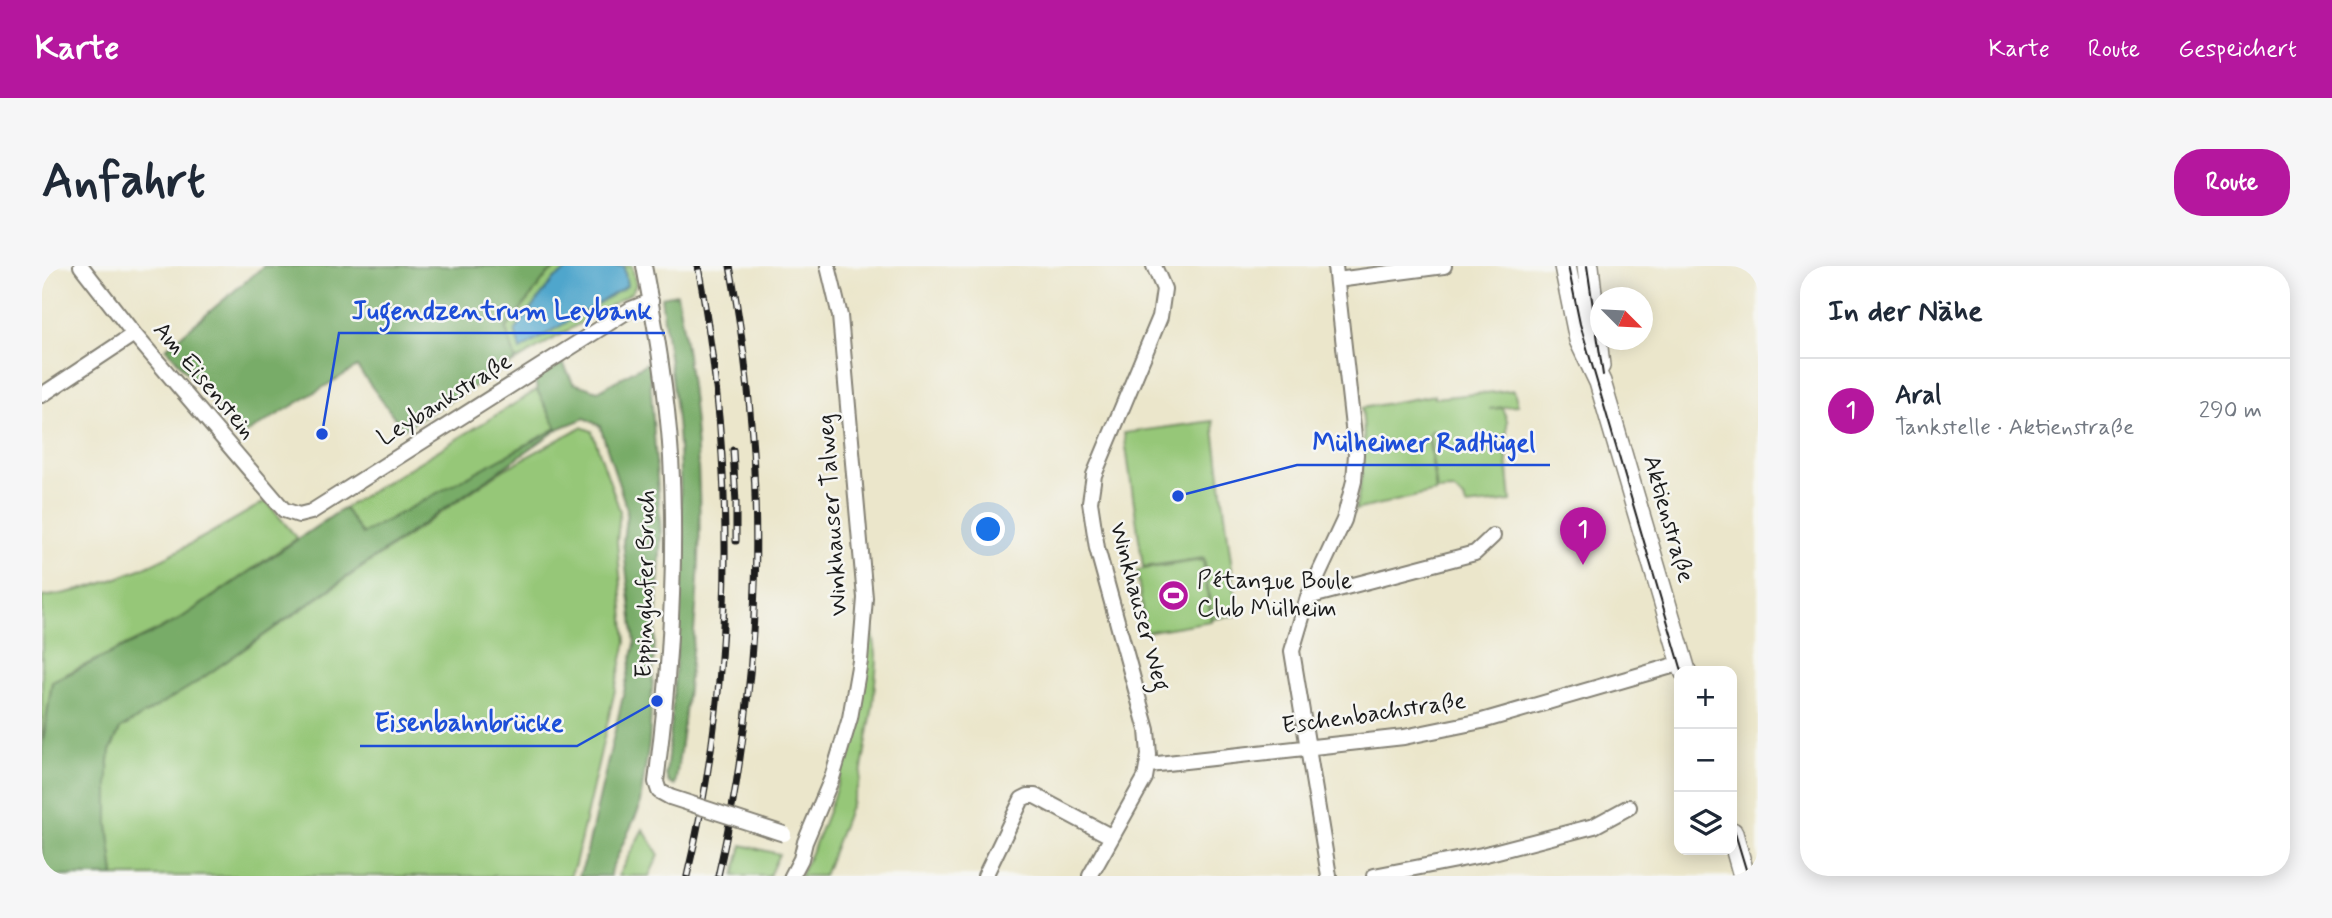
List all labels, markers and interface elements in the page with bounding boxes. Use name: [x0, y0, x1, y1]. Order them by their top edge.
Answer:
text: Karte: [35, 27, 119, 71]
text: Karte: [1988, 34, 2050, 65]
text: Route: [2088, 34, 2140, 65]
text: Gespeichert: [2178, 34, 2297, 65]
button: Route: [2174, 149, 2290, 216]
text: Anfahrt: [42, 150, 205, 215]
callout: Jugendzentrum Leybank: [339, 286, 665, 333]
north arrow: [1590, 287, 1653, 350]
text: In der Nähe: [1828, 292, 1983, 331]
text: Jugendzentrum Leybank: [352, 295, 653, 332]
street label: Am Eisenstein: [146, 316, 262, 446]
street label: Leybankstraße: [372, 346, 518, 454]
text: Aral: [1895, 379, 1941, 413]
text: 1: [1846, 396, 1856, 426]
text: 290 m: [2199, 396, 2262, 426]
street label: Winkhauser Talweg: [810, 413, 856, 617]
text: Tankstelle · Aktienstraße: [1895, 413, 2134, 443]
callout: Mülheimer RadHügel: [1297, 418, 1550, 465]
text: Mülheimer RadHügel: [1313, 427, 1535, 462]
street label: Aktienstraße: [1635, 452, 1701, 587]
street label: Eppinghofer Bruch: [629, 489, 663, 679]
pin: 1: [1560, 507, 1606, 565]
your location: [971, 512, 1005, 546]
street label: Winkhauser Weg: [1099, 519, 1176, 696]
place label: Pétanque Boule Club Mülheim: [1197, 566, 1352, 625]
sports icon: Pétanque Boule Club Mülheim: [1157, 578, 1191, 612]
map controls: [1674, 666, 1737, 855]
button: +: [1674, 666, 1737, 729]
street label: Eschenbachstraße: [1280, 686, 1468, 742]
callout: Eisenbahnbrücke: [360, 699, 577, 746]
text: Eisenbahnbrücke: [374, 707, 564, 741]
button: −: [1674, 729, 1737, 792]
button: layers: [1674, 792, 1737, 855]

